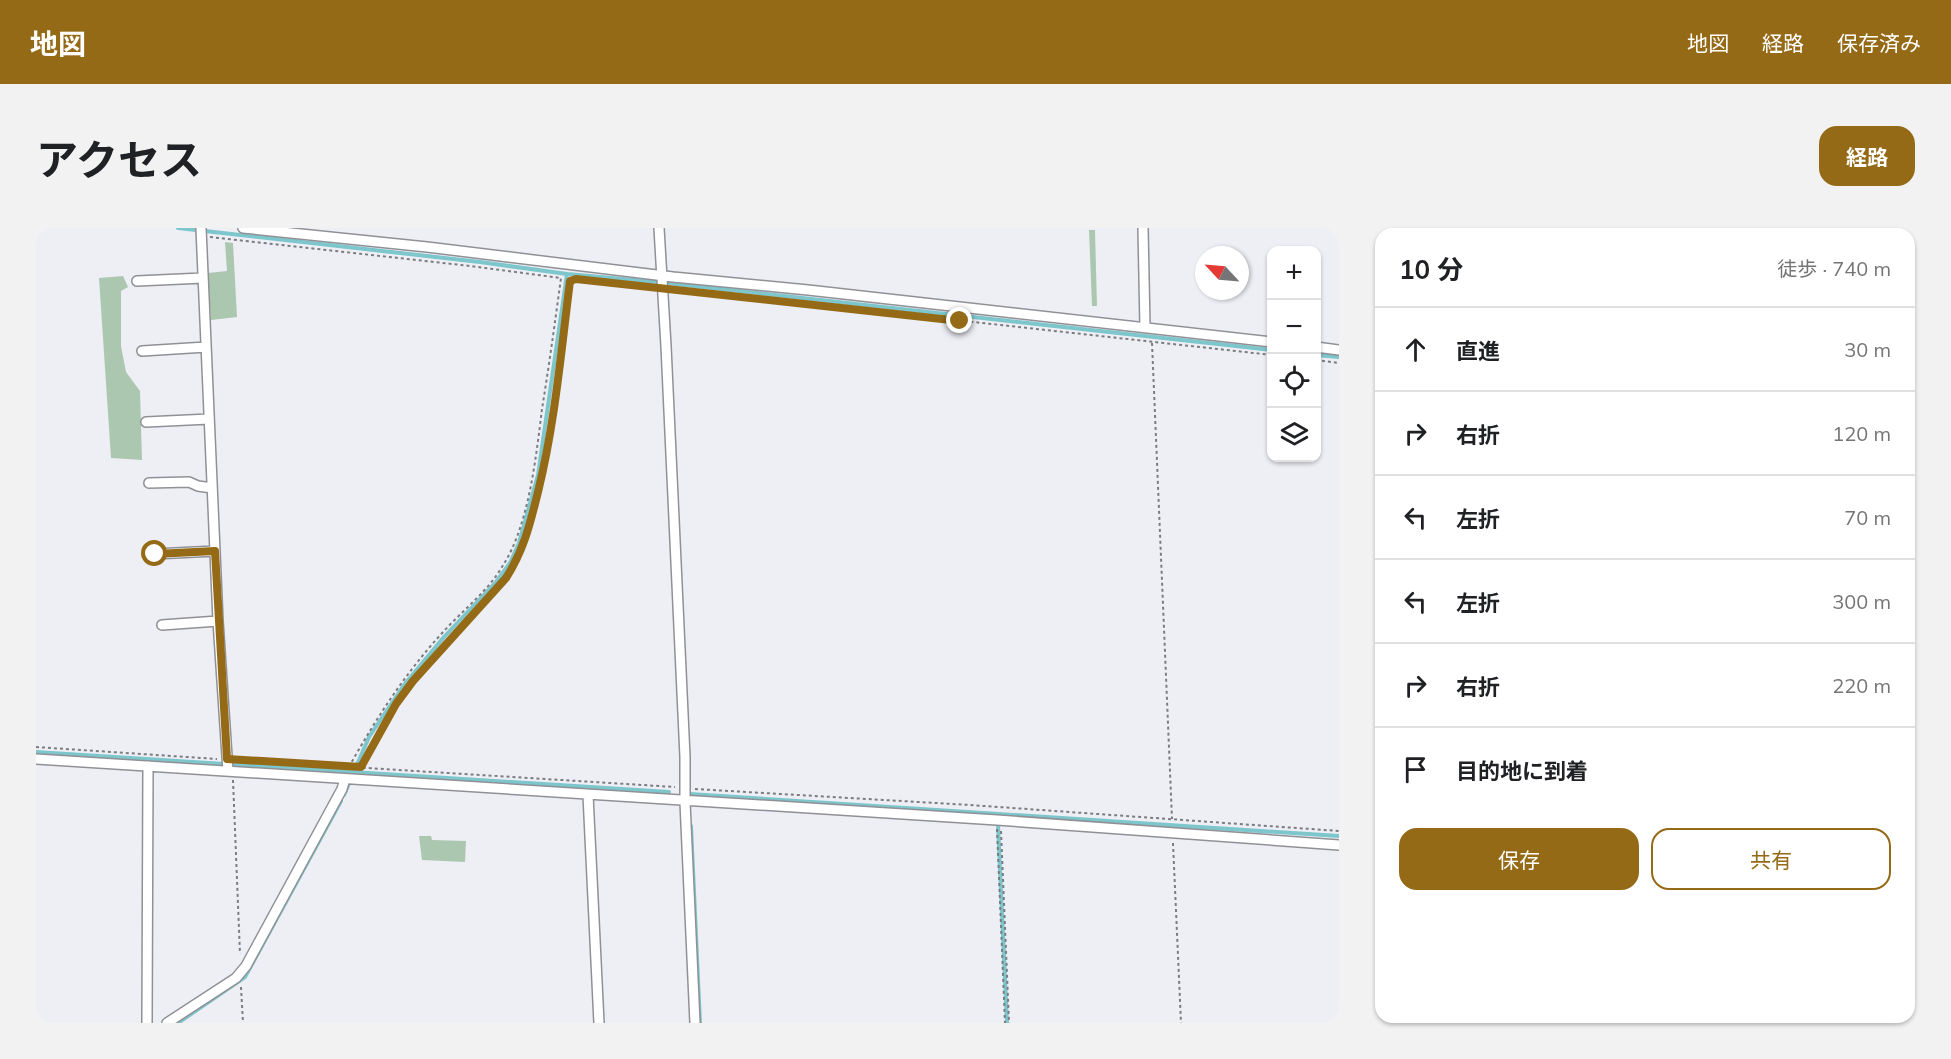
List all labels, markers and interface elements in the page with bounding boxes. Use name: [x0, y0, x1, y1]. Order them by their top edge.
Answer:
text: 地図: [30, 26, 86, 61]
text: 地図: [1687, 30, 1729, 56]
text: 経路: [1762, 30, 1804, 56]
text: 保存済み: [1837, 30, 1921, 56]
button: 経路: [1819, 126, 1915, 186]
text: アクセス: [36, 133, 202, 186]
north arrow: [1195, 246, 1249, 300]
map controls: [1267, 246, 1321, 462]
button: +: [1267, 246, 1321, 300]
text: 10 分: [1399, 253, 1463, 286]
text: 徒歩 · 740 m: [1777, 256, 1891, 281]
button: −: [1267, 300, 1321, 354]
route end: [946, 307, 972, 333]
icon: ahead: [1399, 333, 1432, 366]
text: 直進: [1456, 337, 1500, 365]
text: 30 m: [1844, 337, 1891, 362]
button: locate: [1267, 354, 1321, 408]
button: layers: [1267, 408, 1321, 462]
icon: right: [1399, 417, 1432, 450]
text: 右折: [1456, 421, 1500, 449]
text: 120 m: [1832, 421, 1891, 446]
icon: left: [1399, 501, 1432, 534]
text: 左折: [1456, 505, 1500, 533]
text: 70 m: [1844, 505, 1891, 530]
route start: [141, 540, 167, 566]
icon: left: [1399, 585, 1432, 618]
text: 左折: [1456, 589, 1500, 617]
text: 300 m: [1832, 589, 1891, 614]
icon: right: [1399, 669, 1432, 702]
text: 右折: [1456, 673, 1500, 701]
text: 220 m: [1832, 673, 1891, 698]
icon: arrive: [1399, 753, 1432, 786]
text: 目的地に到着: [1456, 757, 1588, 785]
button: 保存: [1399, 828, 1639, 890]
button: 共有: [1651, 828, 1891, 890]

